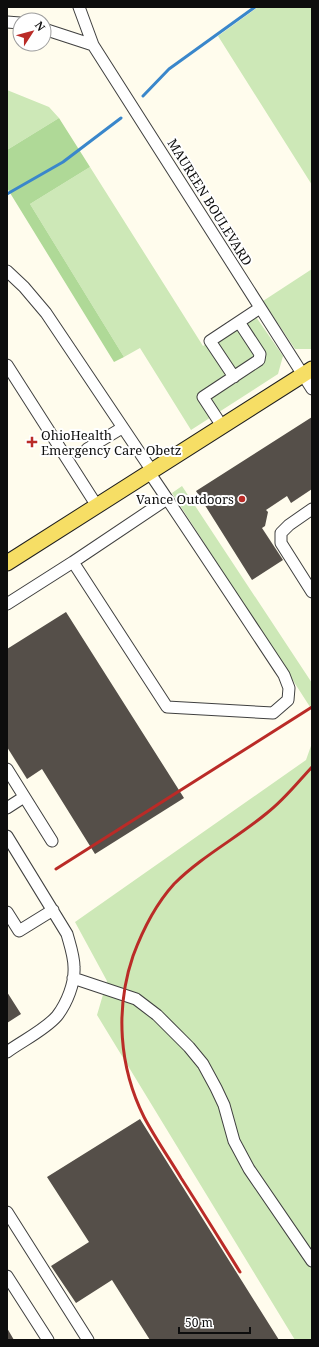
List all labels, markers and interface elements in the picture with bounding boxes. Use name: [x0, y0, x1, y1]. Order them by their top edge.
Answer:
north arrow: [12, 12, 52, 52]
text: N: [32, 18, 49, 34]
street label: MAUREEN BOULEVARD: [163, 135, 257, 269]
place label: OhioHealth Emergency Care Obetz: [41, 426, 181, 459]
marker: OhioHealth Emergency Care Obetz: [26, 436, 38, 448]
place label: Vance Outdoors: [136, 490, 234, 508]
marker: Vance Outdoors: [237, 494, 247, 504]
scale bar: [179, 1309, 250, 1335]
text: 50 m: [185, 1314, 213, 1331]

